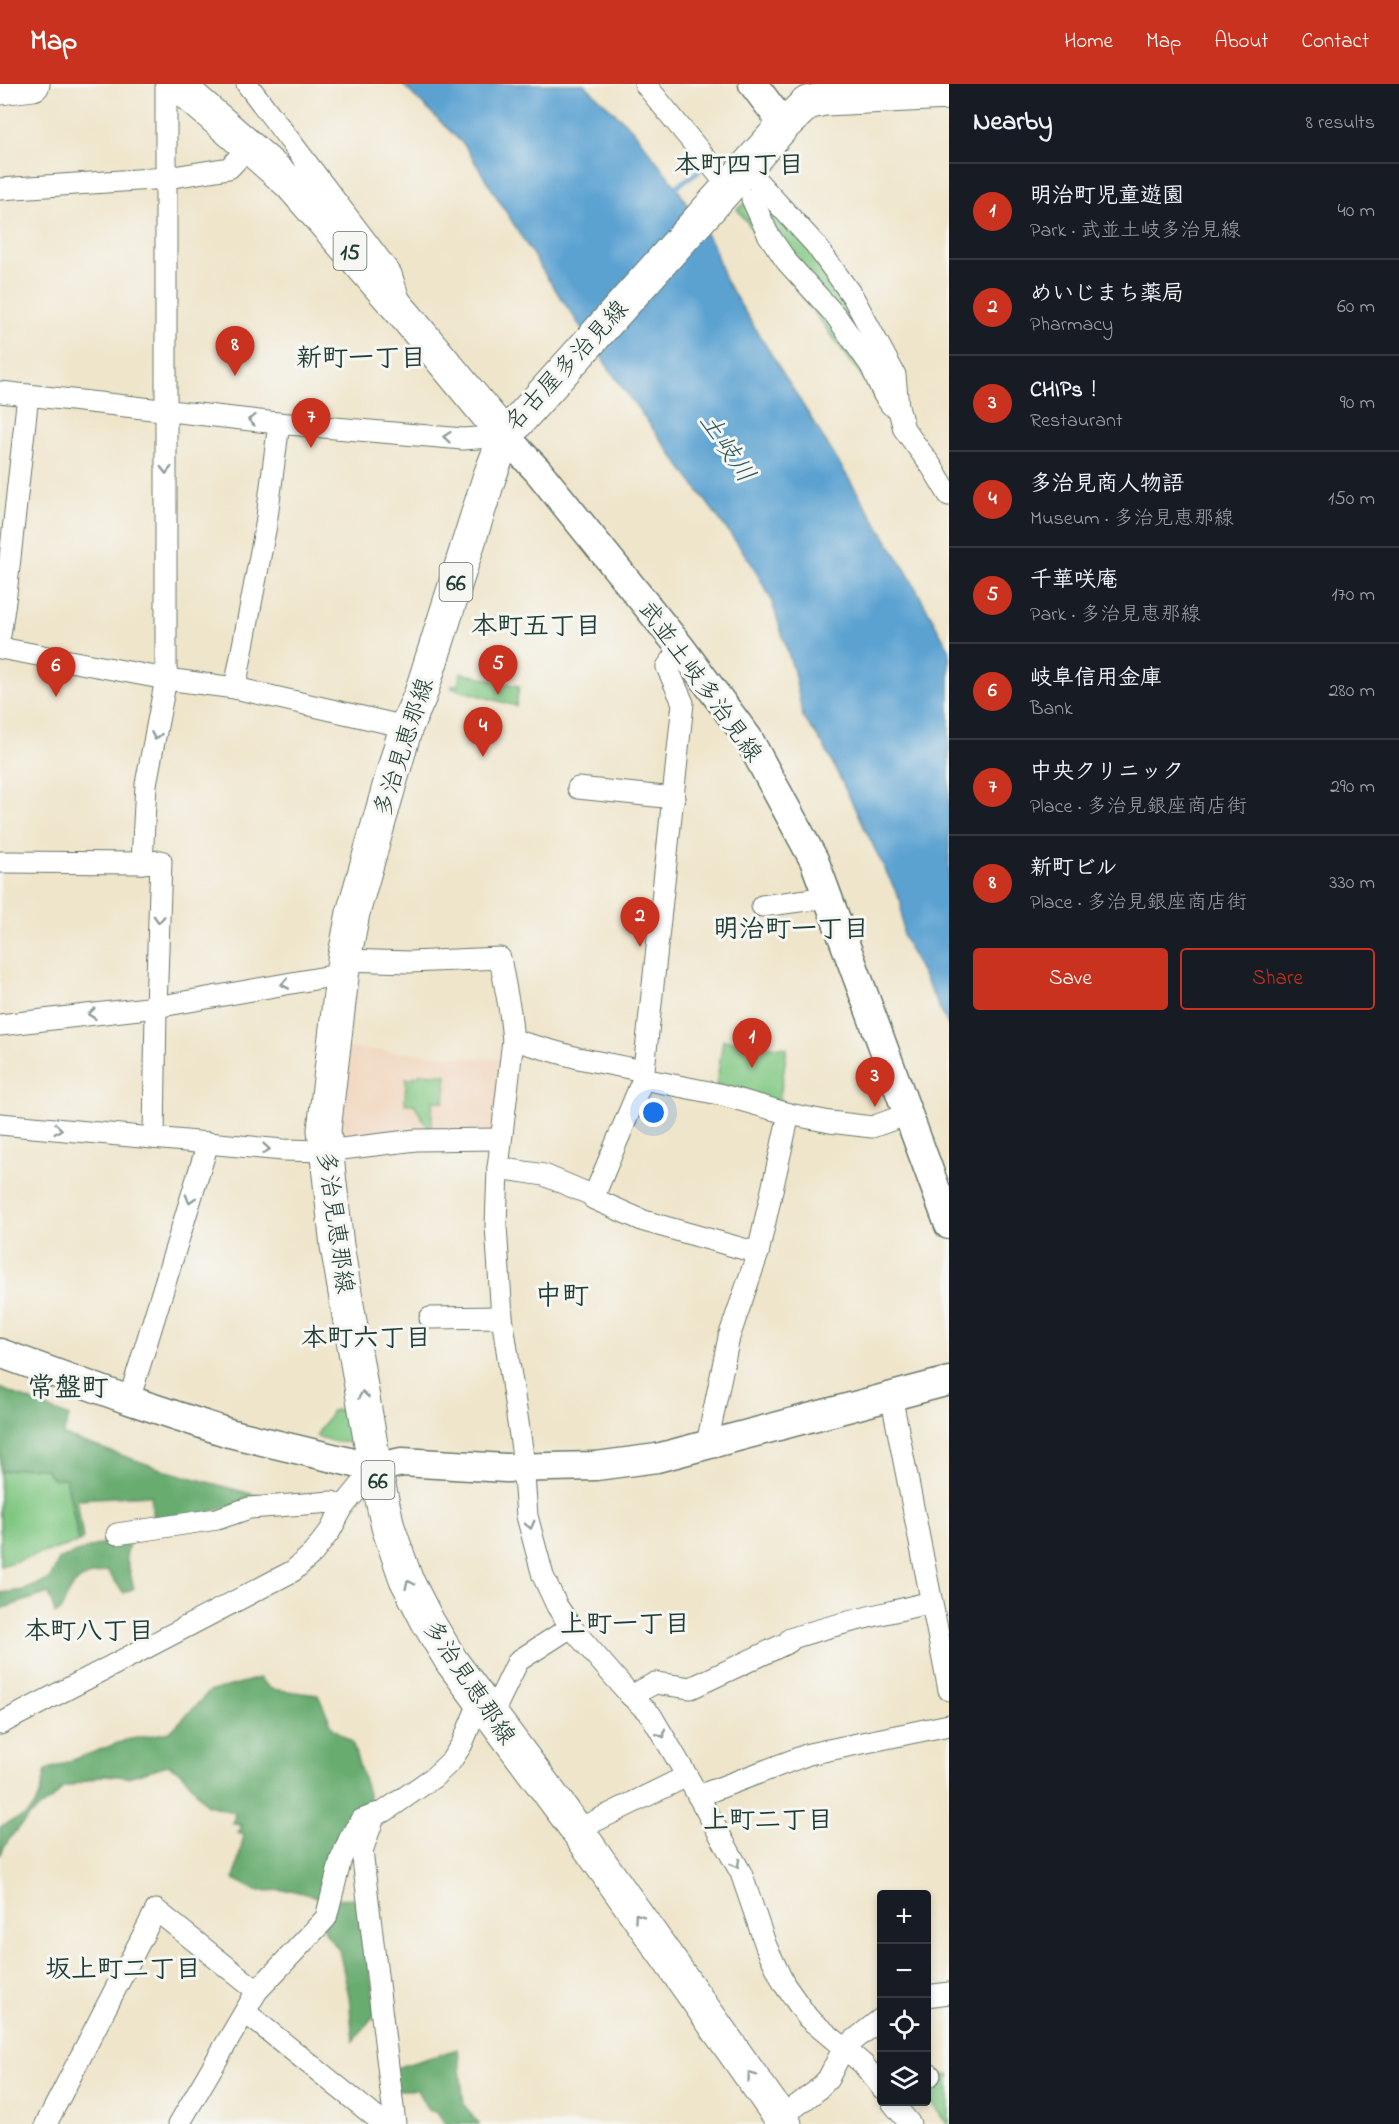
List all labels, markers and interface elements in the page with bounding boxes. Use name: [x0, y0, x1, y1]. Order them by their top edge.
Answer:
text: Map: [30, 22, 77, 63]
text: Home: [1064, 27, 1113, 57]
text: Map: [1146, 27, 1181, 57]
text: About: [1214, 27, 1268, 57]
text: Contact: [1301, 27, 1369, 57]
text: Nearby: [973, 104, 1052, 142]
text: 8 results: [1306, 109, 1375, 138]
district label: 本町四丁目: [674, 148, 804, 186]
text: 明治町児童遊園: [1030, 181, 1184, 213]
text: 1: [989, 197, 996, 226]
text: 40 m: [1338, 197, 1375, 226]
text: Park · 武並土岐多治見線: [1030, 217, 1240, 246]
road number: 15: [334, 232, 366, 270]
text: めいじまち薬局: [1030, 279, 1184, 311]
street label: 名古屋多治見線: [498, 293, 638, 440]
text: 2: [988, 293, 997, 322]
text: 60 m: [1337, 293, 1375, 322]
text: Pharmacy: [1030, 311, 1113, 340]
pin: 8: [216, 326, 254, 376]
district label: 新町一丁目: [296, 341, 426, 379]
text: CHIPs！: [1030, 375, 1105, 407]
text: 3: [988, 389, 997, 418]
text: 90 m: [1340, 389, 1375, 418]
pin: 7: [292, 398, 330, 448]
water label: 土岐川: [688, 406, 763, 492]
text: Restaurant: [1030, 407, 1123, 436]
one-way arrow: [248, 414, 257, 427]
one-way arrow: [442, 431, 451, 444]
one-way arrow: [160, 465, 172, 474]
text: 多治見商人物語: [1030, 469, 1184, 501]
text: 4: [988, 485, 997, 514]
text: 150 m: [1328, 485, 1375, 514]
text: Museum · 多治見恵那線: [1030, 505, 1234, 534]
road number: 66: [440, 563, 472, 601]
text: 千華咲庵: [1030, 565, 1118, 597]
text: 5: [987, 581, 998, 610]
text: 170 m: [1331, 581, 1375, 610]
street label: 武並土岐多治見線: [628, 595, 770, 770]
text: Park · 多治見恵那線: [1030, 601, 1200, 630]
district label: 本町五丁目: [471, 609, 601, 647]
pin: 5: [478, 646, 518, 695]
pin: 6: [36, 648, 76, 697]
text: 岐阜信用金庫: [1030, 663, 1162, 695]
street label: 多治見恵那線: [366, 674, 444, 822]
text: 6: [988, 677, 997, 706]
text: 280 m: [1328, 677, 1375, 706]
text: Bank: [1030, 695, 1073, 724]
pin: 4: [464, 708, 502, 757]
one-way arrow: [150, 731, 163, 741]
text: 中央クリニック: [1030, 757, 1184, 789]
text: 7: [988, 773, 997, 802]
text: 290 m: [1330, 773, 1375, 802]
text: Place · 多治見銀座商店街: [1030, 793, 1247, 822]
text: 新町ビル: [1030, 853, 1118, 885]
text: 8: [989, 869, 996, 898]
text: 330 m: [1329, 869, 1375, 898]
text: Place · 多治見銀座商店街: [1030, 889, 1247, 918]
pin: 2: [620, 898, 660, 947]
district label: 明治町一丁目: [713, 912, 869, 950]
one-way arrow: [153, 915, 166, 924]
button: Save: [973, 948, 1168, 1010]
button: Share: [1180, 948, 1375, 1010]
one-way arrow: [280, 977, 290, 990]
one-way arrow: [88, 1007, 97, 1019]
pin: 1: [732, 1018, 771, 1068]
pin: 3: [856, 1058, 894, 1107]
your location: [639, 1098, 668, 1127]
one-way arrow: [54, 1122, 63, 1135]
one-way arrow: [261, 1142, 270, 1155]
street label: 多治見恵那線: [306, 1149, 361, 1296]
one-way arrow: [185, 1193, 198, 1204]
district label: 中町: [535, 1278, 589, 1317]
district label: 本町六丁目: [301, 1321, 431, 1359]
district label: 常盤町: [28, 1370, 109, 1409]
one-way arrow: [357, 1391, 370, 1401]
road number: 66: [362, 1461, 394, 1499]
one-way arrow: [522, 1519, 535, 1529]
one-way arrow: [405, 1579, 417, 1590]
district label: 上町一丁目: [560, 1607, 690, 1645]
district label: 本町八丁目: [24, 1614, 154, 1652]
street label: 多治見恵那線: [413, 1614, 523, 1753]
one-way arrow: [655, 1728, 666, 1738]
district label: 上町二丁目: [703, 1803, 833, 1841]
one-way arrow: [729, 1858, 740, 1868]
map controls: [877, 1890, 931, 2106]
button: +: [877, 1890, 931, 1944]
one-way arrow: [634, 1913, 645, 1924]
button: −: [877, 1944, 931, 1998]
district label: 坂上町二丁目: [45, 1952, 201, 1990]
button: locate: [877, 1998, 931, 2052]
button: layers: [877, 2052, 931, 2106]
one-way arrow: [747, 2072, 758, 2083]

